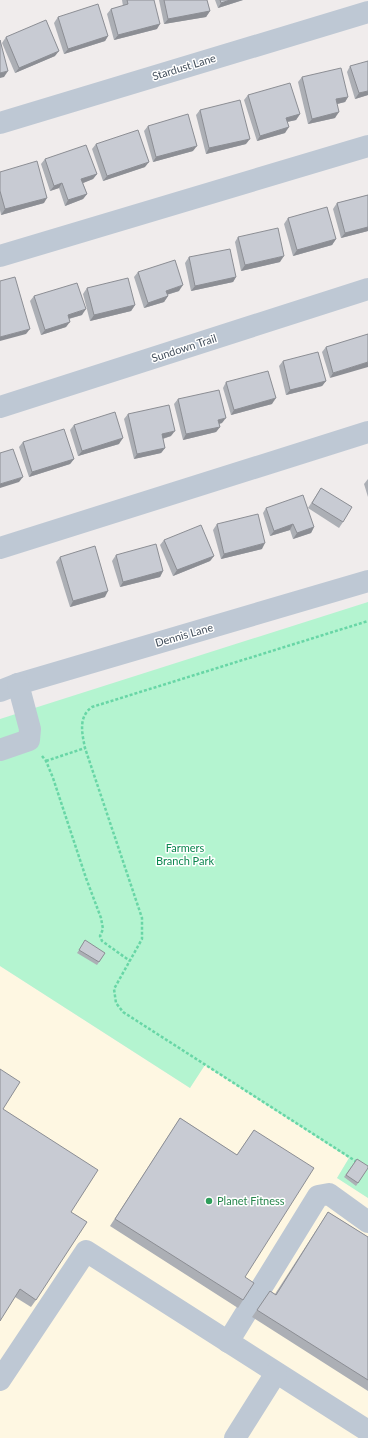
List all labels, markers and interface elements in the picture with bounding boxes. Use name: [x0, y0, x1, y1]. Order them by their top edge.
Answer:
street label: Stardust Lane: [150, 51, 217, 82]
street label: Sundown Trail: [150, 331, 218, 364]
street label: Dennis Lane: [153, 620, 215, 649]
park label: Farmers Branch Park: [156, 841, 215, 867]
place label: Planet Fitness: [217, 1194, 285, 1207]
marker: Planet Fitness: [204, 1196, 214, 1206]

